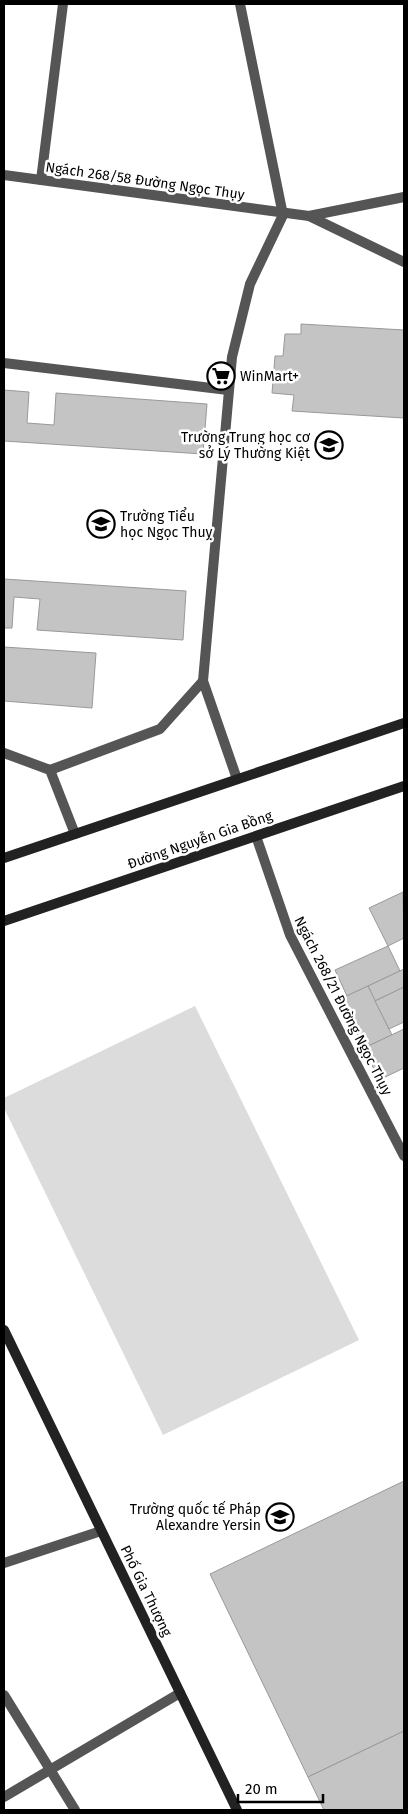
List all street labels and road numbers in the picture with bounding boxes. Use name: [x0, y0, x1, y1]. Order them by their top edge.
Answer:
street label: Ngách 268/58 Đường Ngọc Thụy: [44, 159, 246, 203]
street label: Đường Nguyễn Gia Bồng: [125, 806, 275, 873]
street label: Ngách 268/21 Đường Ngọc Thụy: [290, 914, 396, 1098]
street label: Phố Gia Thượng: [117, 1542, 177, 1640]

